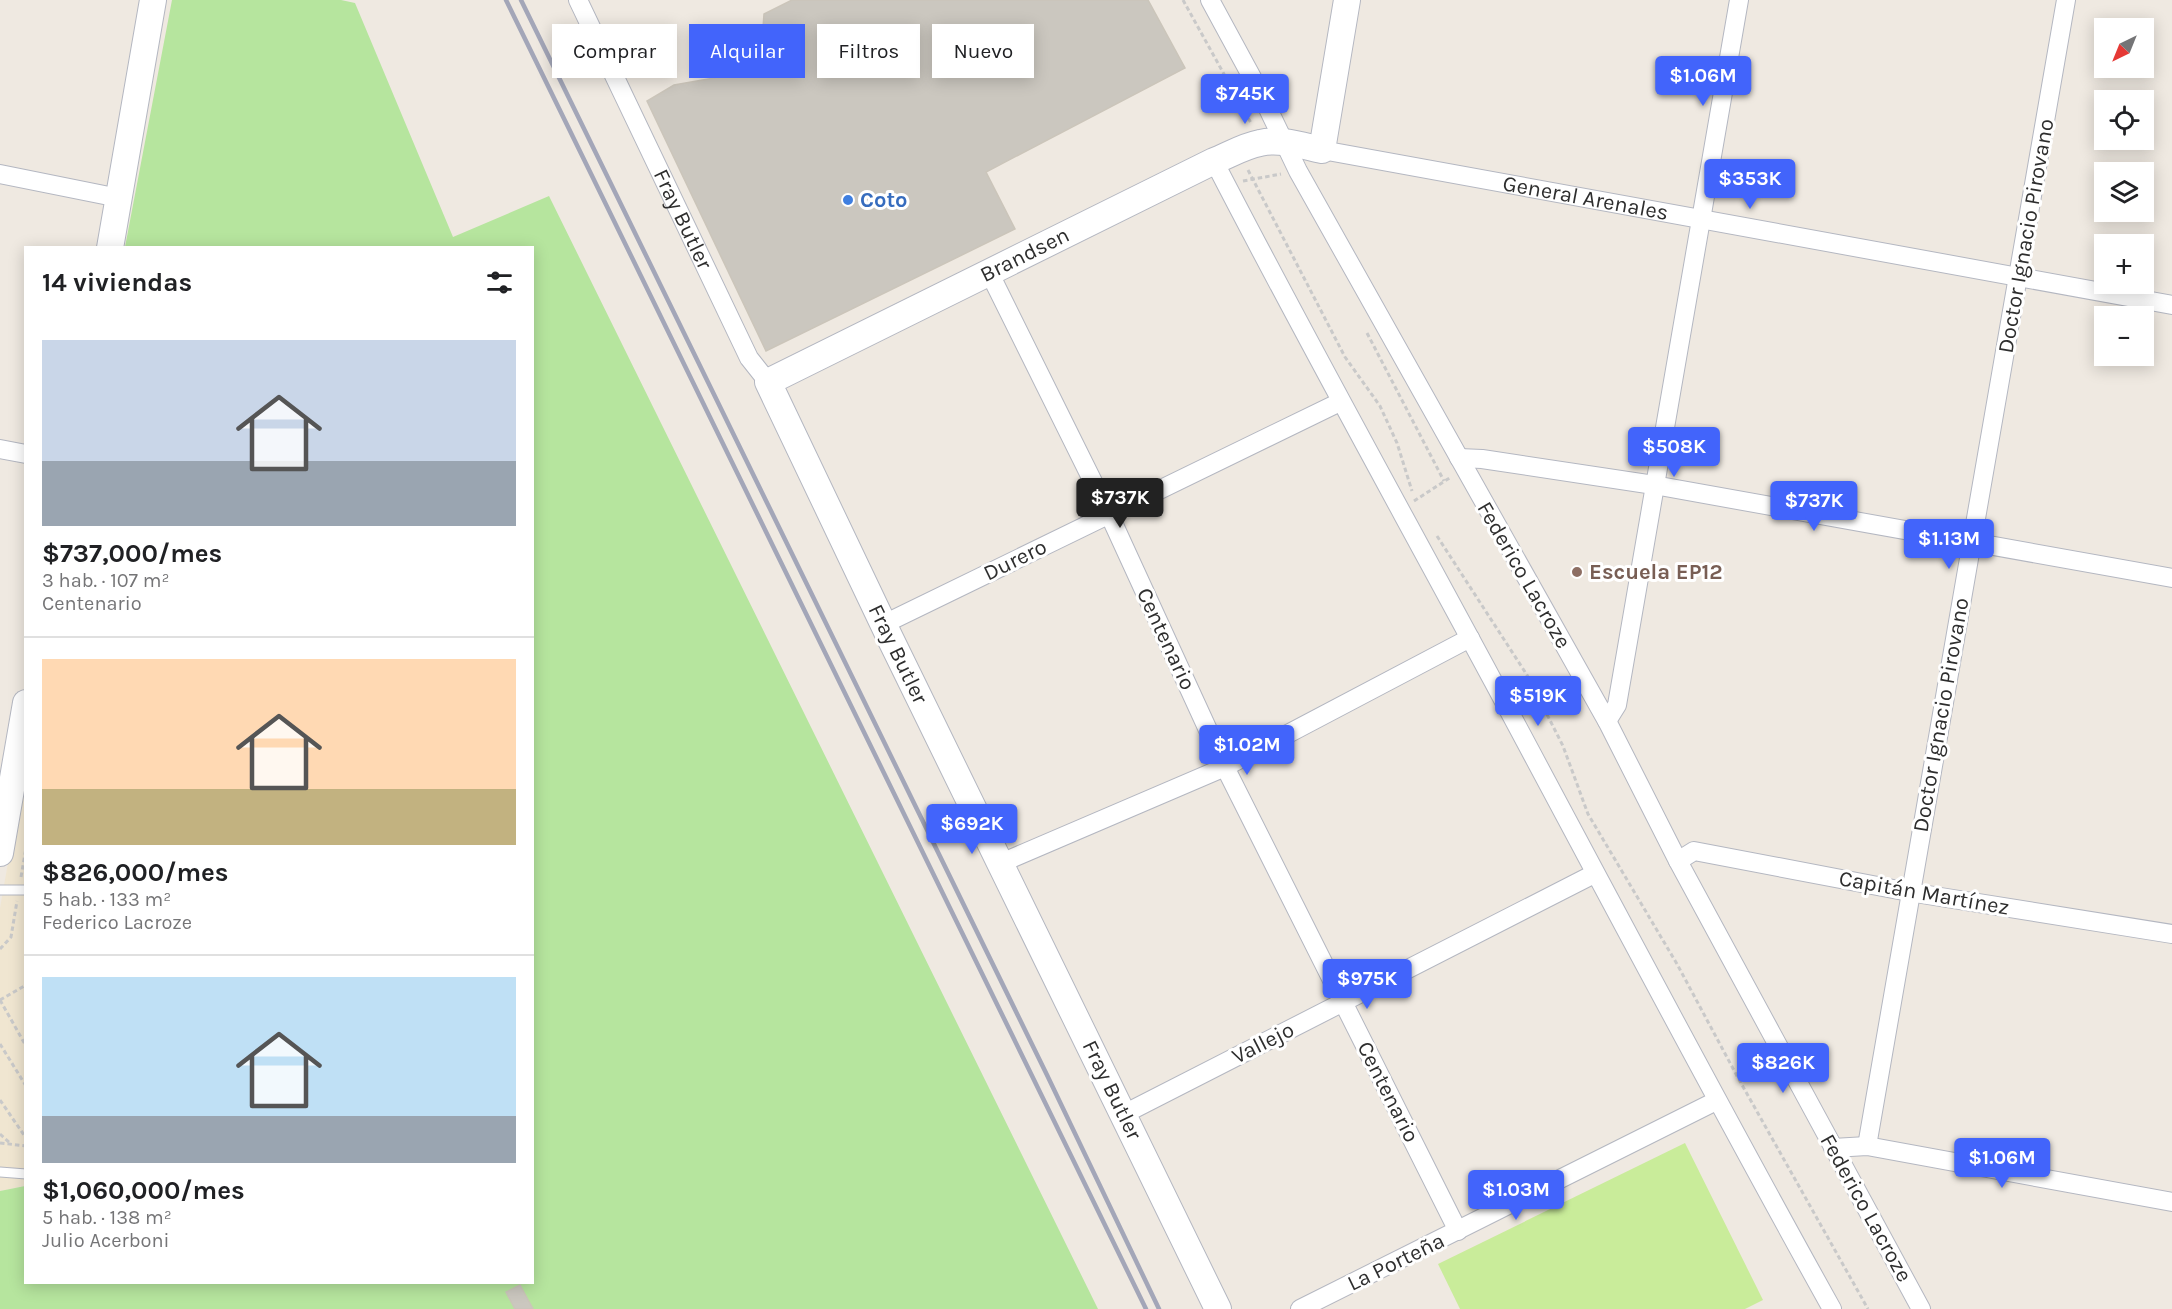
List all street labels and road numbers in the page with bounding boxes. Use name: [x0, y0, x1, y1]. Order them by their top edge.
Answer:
street label: Doctor Ignacio Pirovano: [1993, 117, 2059, 355]
street label: Fray Butler: [648, 165, 718, 274]
street label: General Arenales: [1501, 170, 1671, 226]
street label: Brandsen: [976, 222, 1074, 288]
street label: Federico Lacroze: [1471, 497, 1577, 653]
street label: Durero: [979, 534, 1051, 586]
street label: Centenario: [1131, 584, 1201, 694]
street label: Doctor Ignacio Pirovano: [1908, 596, 1974, 834]
street label: Fray Butler: [863, 600, 933, 708]
street label: Capitán Martínez: [1837, 865, 2011, 921]
street label: Vallejo: [1228, 1016, 1298, 1070]
street label: Fray Butler: [1077, 1036, 1147, 1144]
street label: Centenario: [1352, 1037, 1424, 1147]
street label: Federico Lacroze: [1815, 1129, 1917, 1287]
street label: La Porteña: [1343, 1227, 1449, 1297]

